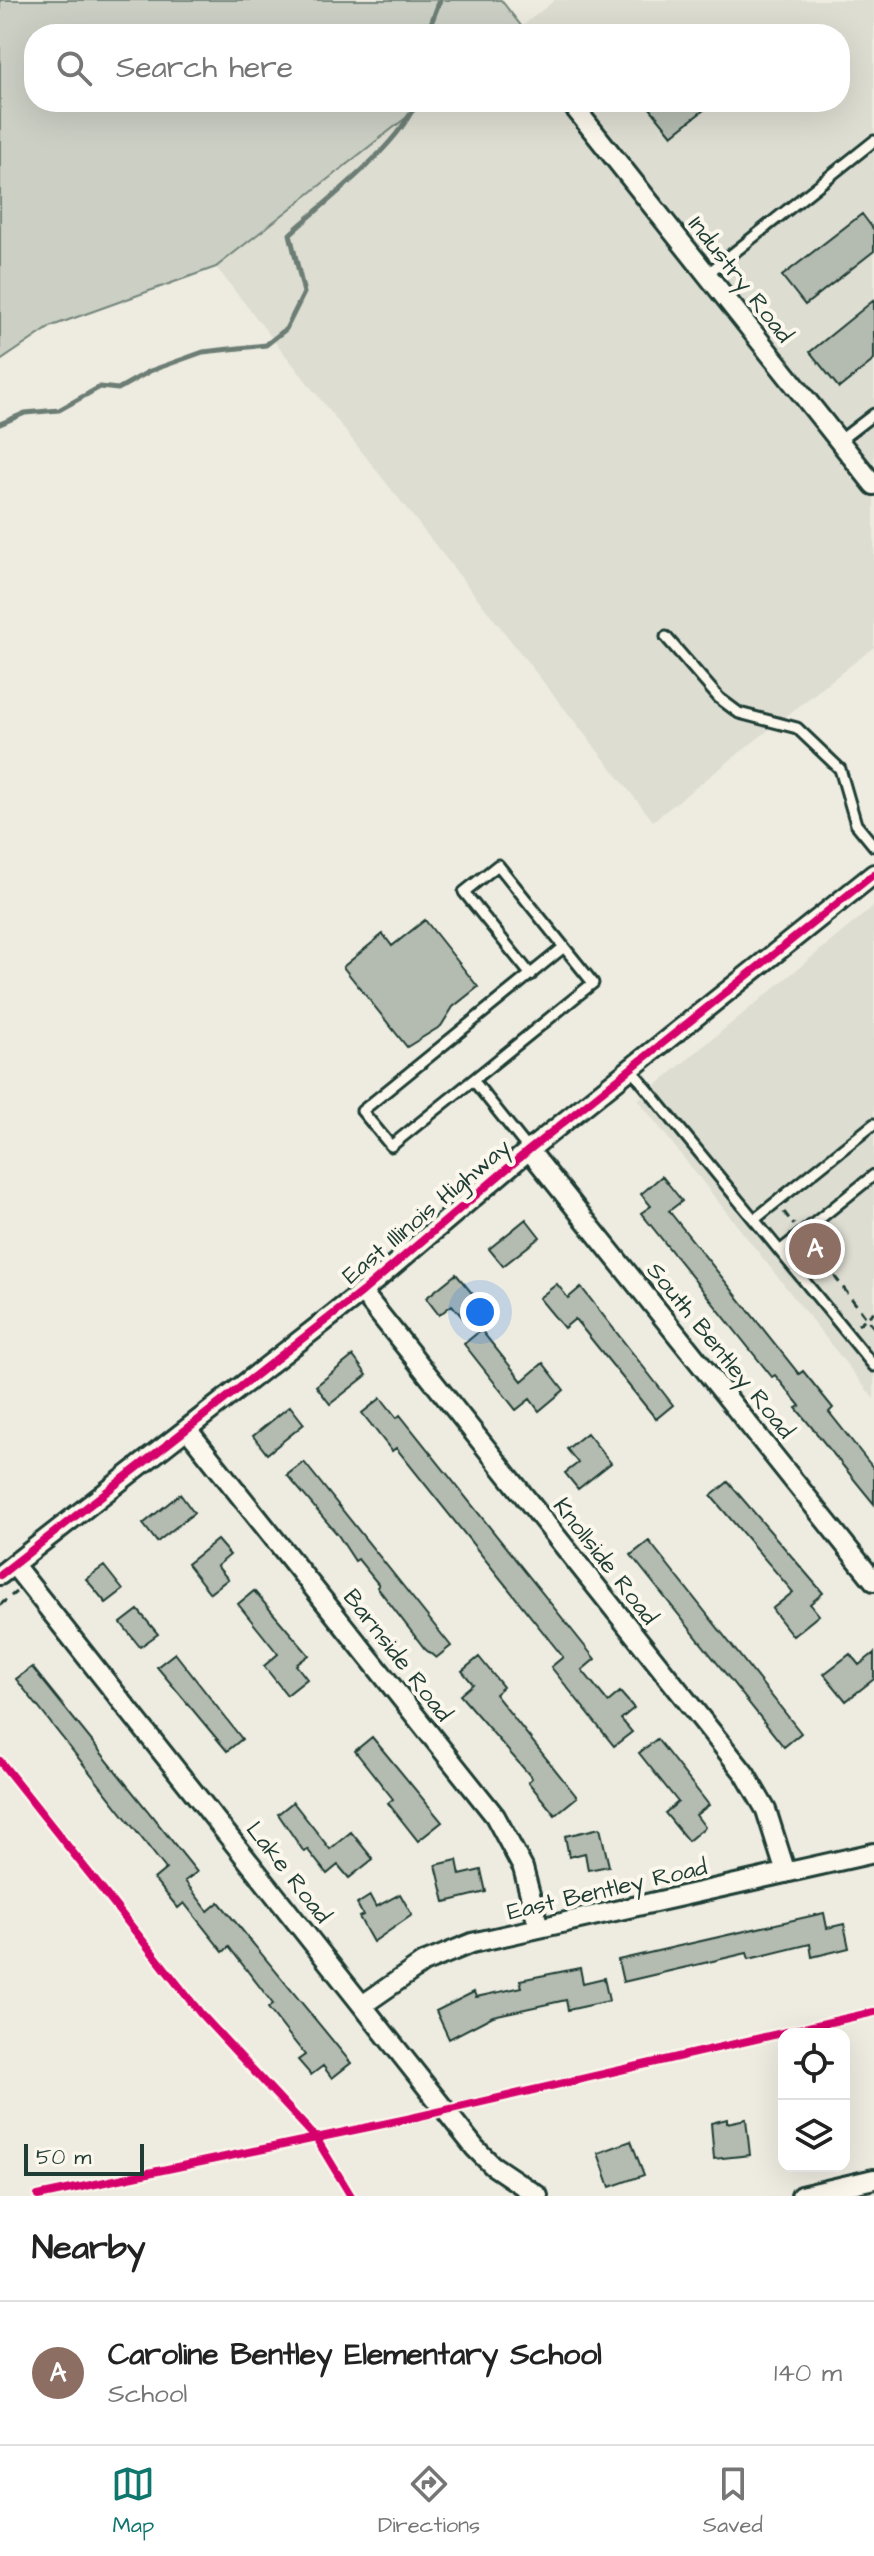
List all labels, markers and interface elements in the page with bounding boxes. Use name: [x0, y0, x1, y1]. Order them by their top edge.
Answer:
search box: [24, 24, 850, 112]
icon: search: [52, 46, 96, 90]
text: Search here: [116, 47, 293, 89]
street label: Industry Road: [679, 209, 801, 351]
street label: East Illinois Highway: [335, 1131, 519, 1293]
pin: A: [789, 1219, 841, 1279]
street label: South Bentley Road: [637, 1255, 802, 1447]
your location: [460, 1292, 500, 1332]
street label: Knollside Road: [545, 1491, 666, 1632]
street label: Barnside Road: [334, 1582, 460, 1729]
street label: Lake Road: [237, 1814, 339, 1931]
street label: East Bentley Road: [504, 1850, 711, 1930]
map controls: [778, 2028, 850, 2172]
button: locate: [778, 2028, 850, 2100]
button: layers: [778, 2100, 850, 2172]
scale bar: [24, 2140, 144, 2176]
text: 50 m: [36, 2142, 91, 2173]
text: Nearby: [32, 2224, 146, 2272]
text: Caroline Bentley Elementary School: [108, 2334, 602, 2376]
text: A: [50, 2355, 66, 2391]
text: 140 m: [774, 2355, 842, 2391]
text: School: [108, 2376, 187, 2412]
tab: Map: [111, 2462, 155, 2541]
tab: Directions: [378, 2462, 480, 2541]
tab: Saved: [703, 2462, 763, 2541]

